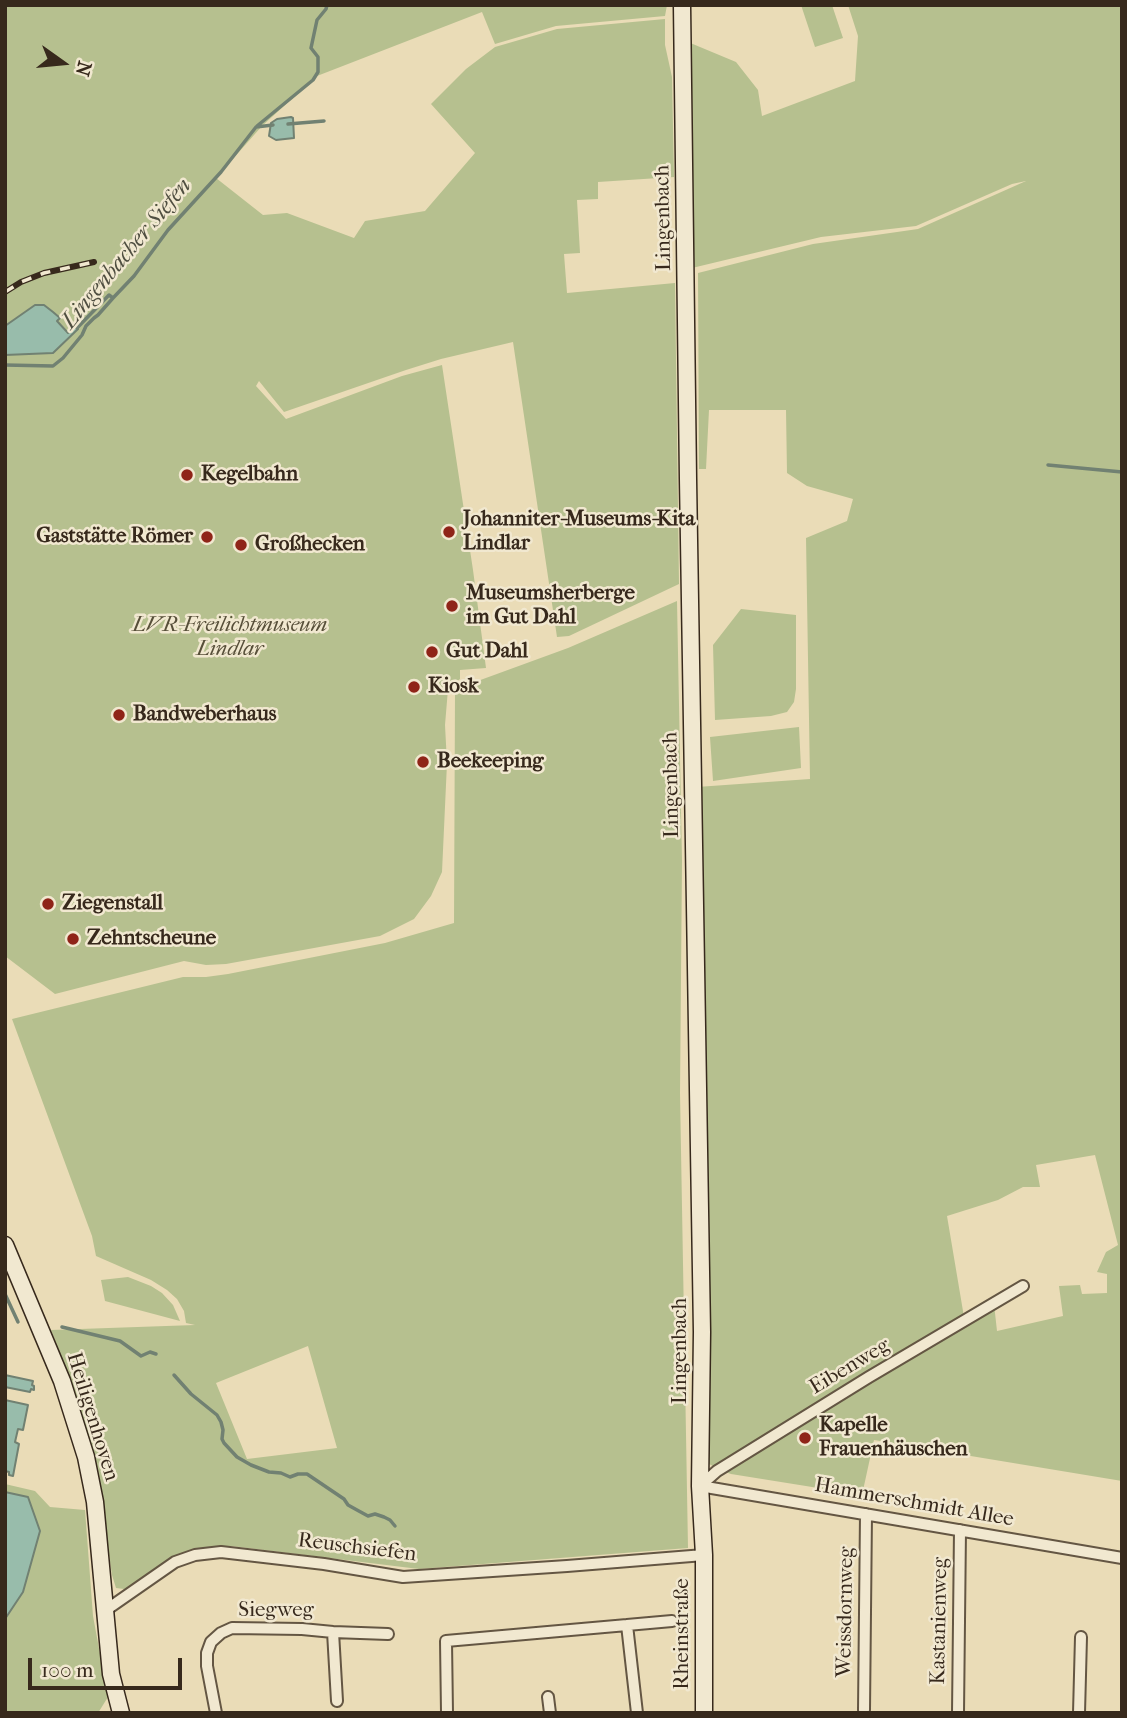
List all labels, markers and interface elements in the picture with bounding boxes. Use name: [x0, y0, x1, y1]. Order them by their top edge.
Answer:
north arrow: [28, 28, 98, 98]
text: N: [71, 59, 96, 78]
street label: Lingenbach: [650, 165, 678, 271]
water label: Lingenbacher Siefen: [56, 173, 198, 335]
place label: Kegelbahn: [201, 462, 298, 488]
marker: Kegelbahn: [179, 467, 195, 483]
place label: Johanniter-Museums-Kita Lindlar: [463, 507, 695, 557]
place label: Gaststätte Römer: [36, 524, 193, 550]
marker: Johanniter-Museums-Kita Lindlar: [441, 524, 457, 540]
marker: Gaststätte Römer: [199, 529, 215, 545]
place label: Großhecken: [255, 532, 365, 558]
marker: Großhecken: [233, 537, 249, 553]
place label: Museumsherberge im Gut Dahl: [466, 581, 635, 631]
marker: Museumsherberge im Gut Dahl: [444, 598, 460, 614]
park label: LVR-Freilichtmuseum Lindlar: [133, 613, 327, 663]
place label: Gut Dahl: [446, 639, 528, 665]
marker: Gut Dahl: [424, 644, 440, 660]
place label: Kiosk: [428, 674, 479, 700]
marker: Kiosk: [406, 679, 422, 695]
place label: Bandweberhaus: [133, 702, 277, 728]
marker: Bandweberhaus: [111, 707, 127, 723]
street label: Lingenbach: [658, 732, 686, 838]
place label: Beekeeping: [437, 749, 544, 775]
marker: Beekeeping: [415, 754, 431, 770]
place label: Ziegenstall: [62, 891, 163, 917]
marker: Ziegenstall: [40, 896, 56, 912]
place label: Zehntscheune: [87, 926, 216, 952]
marker: Zehntscheune: [65, 931, 81, 947]
street label: Lingenbach: [668, 1298, 694, 1404]
street label: Eibenweg: [805, 1333, 895, 1401]
street label: Heiligenhoven: [60, 1350, 124, 1484]
place label: Kapelle Frauenhäuschen: [819, 1413, 968, 1463]
marker: Kapelle Frauenhäuschen: [797, 1430, 813, 1446]
street label: Hammerschmidt Allee: [812, 1473, 1016, 1533]
street label: Reuschsiefen: [296, 1528, 418, 1568]
street label: Weissdornweg: [832, 1546, 860, 1678]
street label: Kastanienweg: [926, 1557, 954, 1685]
street label: Rheinstraße: [670, 1578, 696, 1690]
street label: Siegweg: [238, 1598, 314, 1624]
scale bar: [32, 1644, 186, 1688]
text: 100 m: [41, 1658, 94, 1682]

